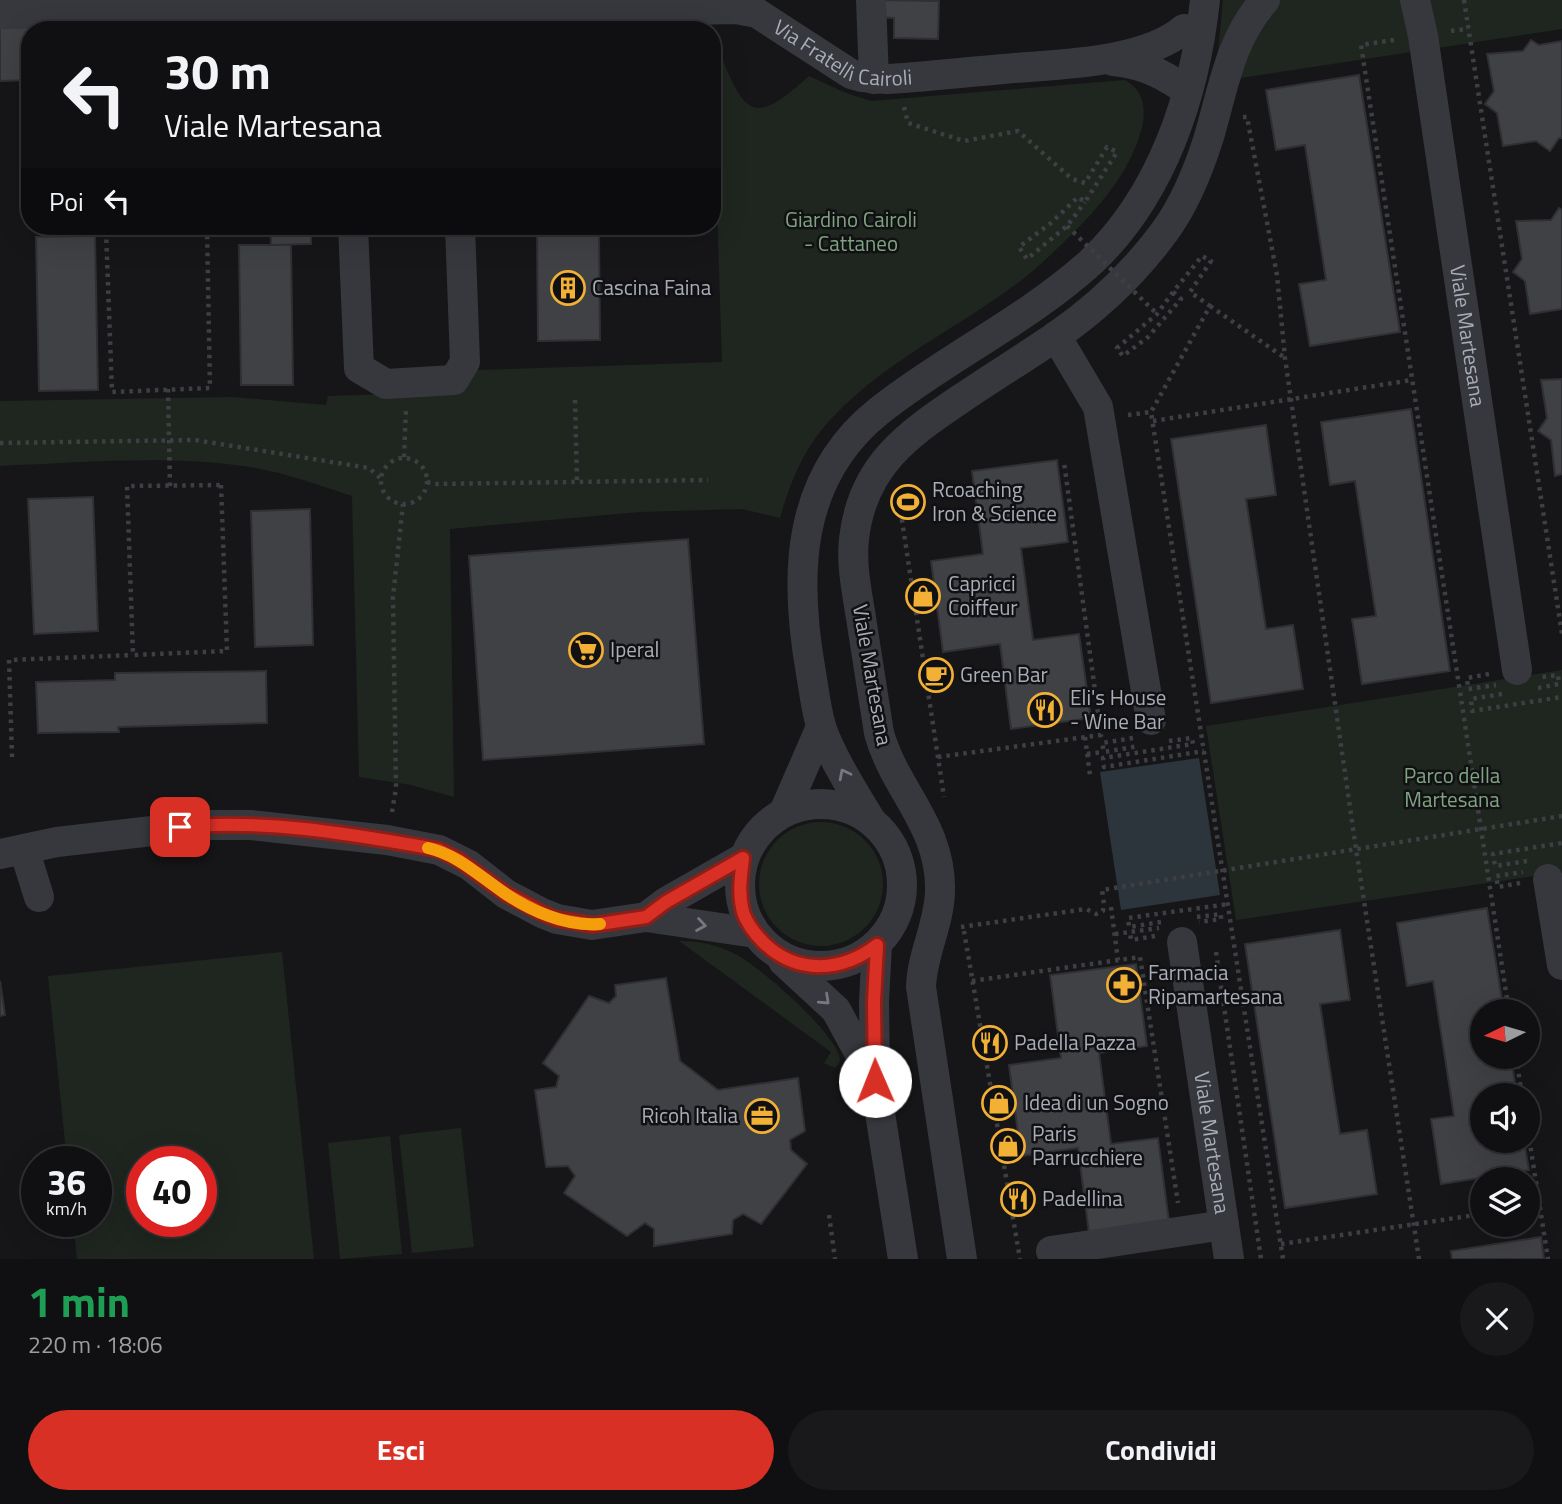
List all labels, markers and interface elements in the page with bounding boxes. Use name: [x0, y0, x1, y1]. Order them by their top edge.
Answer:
street label: Via Fratelli Cairoli: [767, 11, 913, 94]
text: 30 m: [164, 33, 271, 108]
icon: left: [49, 49, 140, 140]
text: Viale Martesana: [164, 101, 382, 149]
text: Poi: [49, 182, 84, 221]
icon: left: [98, 182, 136, 220]
park label: Giardino Cairoli - Cattaneo: [785, 203, 917, 259]
street label: Viale Martesana: [1442, 263, 1495, 409]
building icon: Cascina Faina: [549, 269, 587, 307]
place label: Cascina Faina: [592, 271, 712, 303]
place label: Rcoaching Iron & Science: [932, 473, 1057, 529]
sports icon: Rcoaching Iron & Science: [889, 483, 927, 521]
place label: Capricci Coiffeur: [948, 567, 1018, 623]
shop icon: Capricci Coiffeur: [904, 577, 942, 615]
street label: Viale Martesana: [845, 602, 901, 748]
supermarket icon: Iperal: [567, 631, 605, 669]
place label: Iperal: [610, 633, 659, 665]
cafe icon: Green Bar: [917, 656, 955, 694]
place label: Green Bar: [960, 658, 1048, 690]
place label: Eli's House - Wine Bar: [1070, 681, 1166, 737]
restaurant icon: Eli's House - Wine Bar: [1026, 691, 1064, 729]
park label: Parco della Martesana: [1404, 759, 1501, 815]
one-way arrow: [839, 769, 853, 781]
pin: [150, 797, 210, 857]
icon: arrive: [161, 808, 199, 846]
one-way arrow: [695, 917, 706, 932]
place label: Farmacia Ripamartesana: [1148, 956, 1283, 1012]
pharmacy icon: Farmacia Ripamartesana: [1105, 966, 1143, 1004]
one-way arrow: [817, 991, 830, 1004]
north arrow: [1470, 999, 1540, 1069]
map controls: [1470, 999, 1540, 1237]
restaurant icon: Padella Pazza: [971, 1024, 1009, 1062]
place label: Padella Pazza: [1014, 1026, 1136, 1058]
position arrow: [838, 1044, 912, 1118]
street label: Viale Martesana: [1186, 1070, 1239, 1216]
button: sound: [1470, 1083, 1540, 1153]
shop icon: Idea di un Sogno: [980, 1084, 1018, 1122]
place label: Idea di un Sogno: [1024, 1086, 1169, 1118]
office icon: Ricoh Italia: [743, 1097, 781, 1135]
place label: Ricoh Italia: [641, 1099, 738, 1131]
place label: Paris Parrucchiere: [1032, 1117, 1143, 1173]
shop icon: Paris Parrucchiere: [989, 1127, 1027, 1165]
speed limit sign: 40: [126, 1146, 217, 1237]
text: 36: [47, 1155, 86, 1209]
button: layers: [1470, 1167, 1540, 1237]
restaurant icon: Padellina: [999, 1180, 1037, 1218]
place label: Padellina: [1042, 1182, 1123, 1214]
text: km/h: [46, 1195, 87, 1222]
text: 1 min: [28, 1269, 130, 1333]
button: close: [1460, 1282, 1534, 1356]
text: 220 m · 18:06: [28, 1327, 163, 1362]
button: Esci: [28, 1410, 774, 1490]
button: Condividi: [788, 1410, 1534, 1490]

